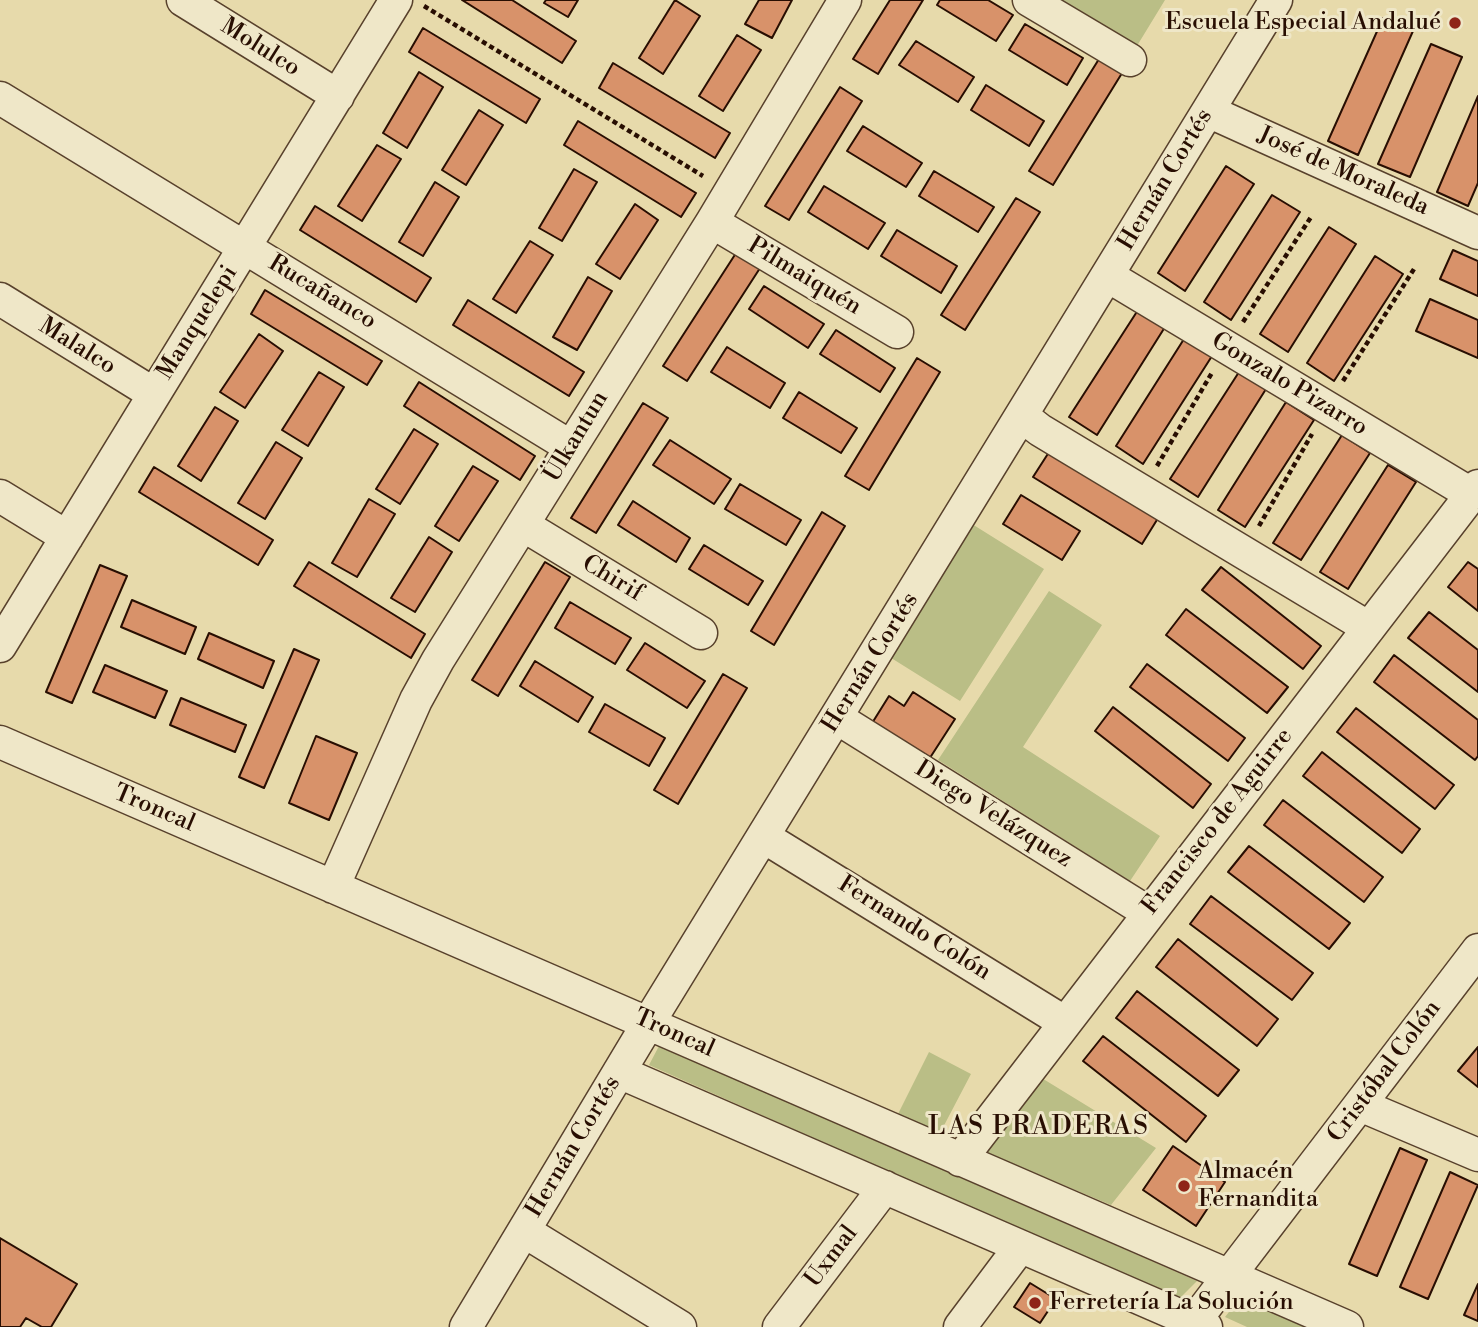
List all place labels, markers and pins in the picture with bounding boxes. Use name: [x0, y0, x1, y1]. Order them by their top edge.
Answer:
place label: Escuela Especial Andalué: [1165, 9, 1441, 37]
marker: Escuela Especial Andalué: [1447, 15, 1463, 31]
place label: Almacén Fernandita: [1198, 1158, 1318, 1214]
marker: Almacén Fernandita: [1176, 1178, 1192, 1194]
place label: Ferretería La Solución: [1049, 1289, 1294, 1317]
marker: Ferretería La Solución: [1027, 1295, 1043, 1311]

